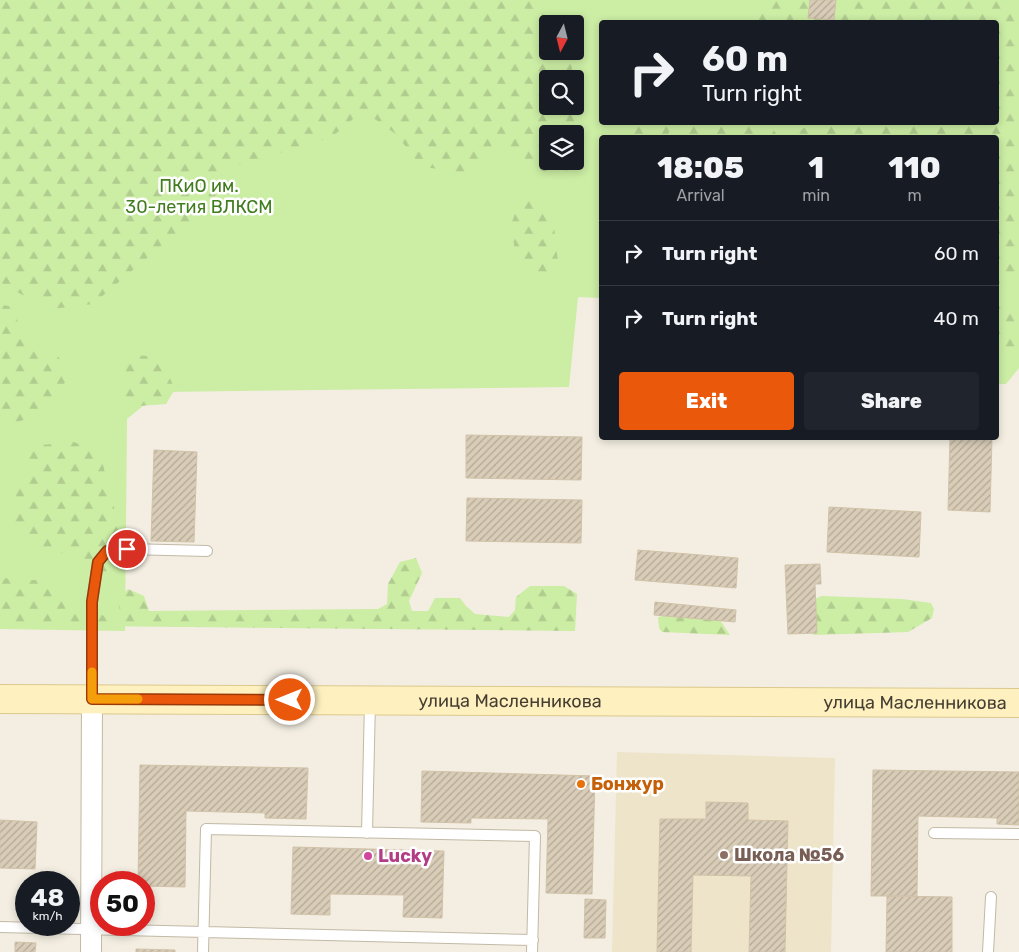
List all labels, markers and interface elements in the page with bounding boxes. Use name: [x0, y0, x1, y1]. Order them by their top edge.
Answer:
north arrow: [539, 15, 584, 60]
map controls: [539, 15, 584, 170]
text: 60 m: [702, 38, 788, 80]
icon: right: [619, 40, 684, 105]
button: search: [539, 70, 584, 115]
text: Turn right: [702, 80, 802, 107]
button: layers: [539, 125, 584, 170]
text: 18:05: [657, 150, 744, 186]
text: 1: [808, 150, 824, 186]
text: 110: [888, 150, 941, 186]
park label: ПКиО им. 30-летия ВЛКСМ: [125, 175, 273, 218]
text: Arrival: [677, 186, 725, 205]
text: min: [802, 186, 830, 205]
text: m: [907, 186, 922, 205]
icon: right: [619, 239, 647, 267]
text: Turn right: [662, 242, 757, 265]
text: 60 m: [934, 242, 979, 265]
icon: right: [619, 304, 647, 332]
text: Turn right: [662, 307, 757, 330]
text: 40 m: [934, 307, 979, 330]
button: Exit: [619, 372, 794, 430]
button: Share: [804, 372, 979, 430]
pin: [106, 528, 148, 570]
icon: arrive: [113, 535, 141, 563]
position arrow: [263, 673, 315, 725]
street label: улица Масленникова: [418, 690, 602, 712]
street label: улица Масленникова: [823, 691, 1007, 714]
place label: Бонжур: [591, 773, 664, 795]
marker: Бонжур: [575, 778, 587, 790]
place label: Школа №56: [734, 844, 844, 866]
place label: Lucky: [378, 845, 432, 867]
marker: Школа №56: [718, 849, 730, 861]
marker: Lucky: [362, 850, 374, 862]
speed limit sign: 50: [90, 871, 155, 936]
text: 48: [30, 883, 65, 912]
text: km/h: [33, 909, 62, 923]

